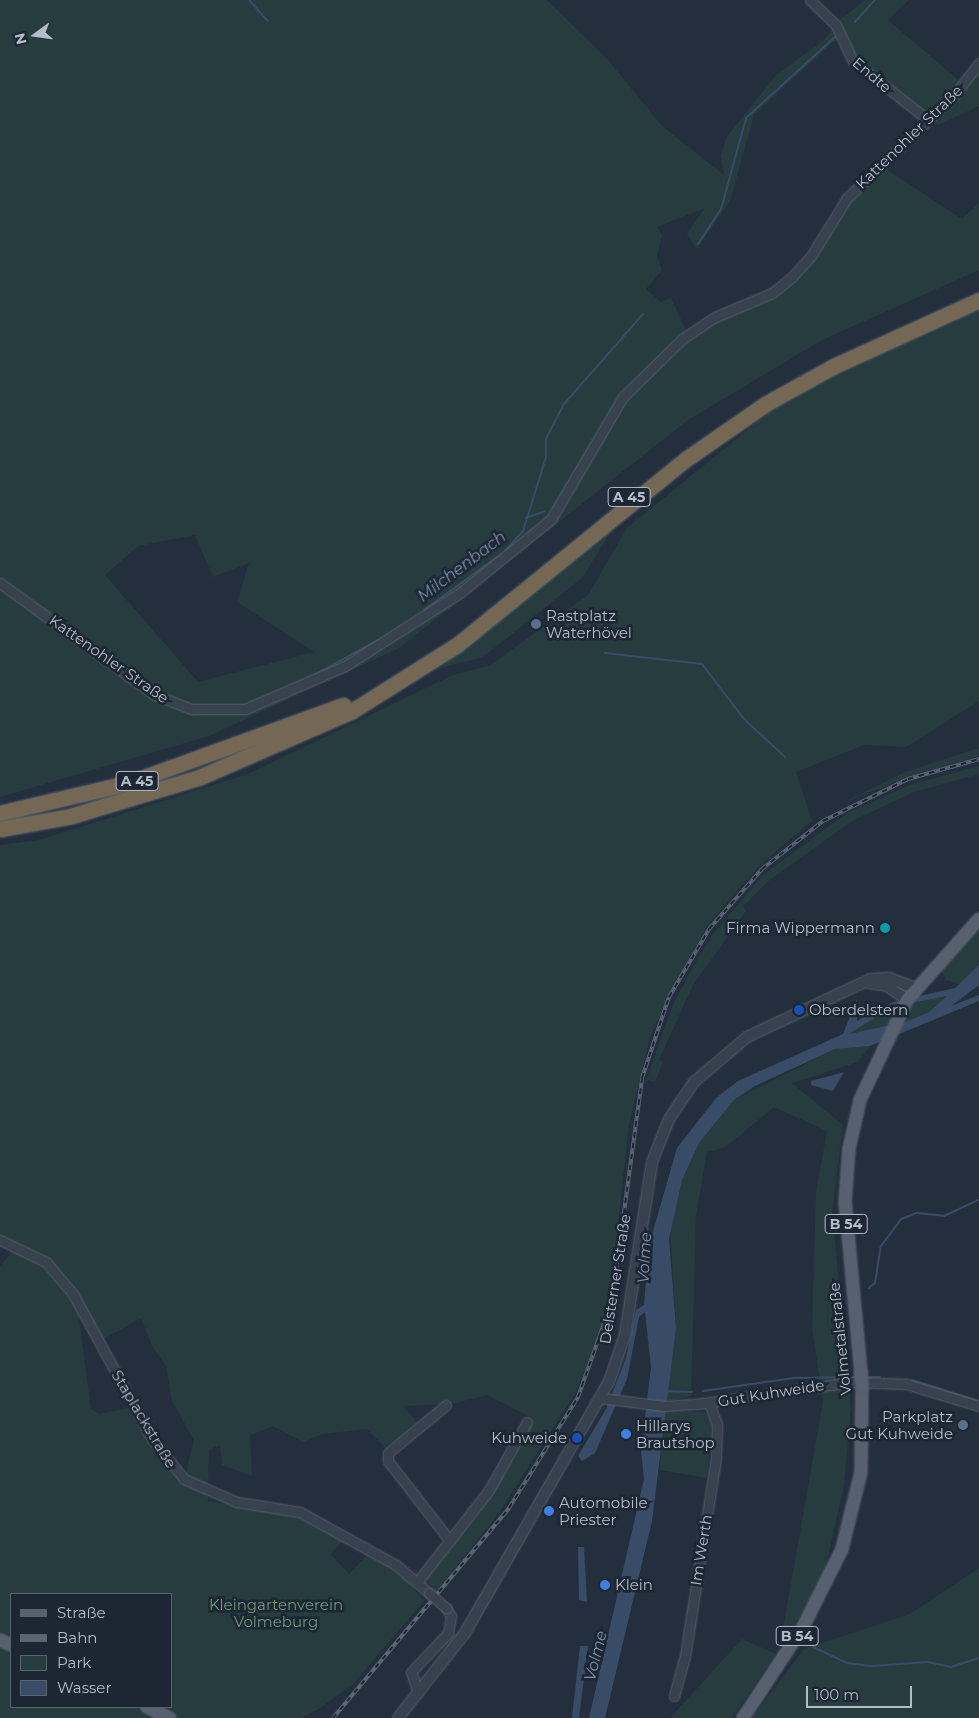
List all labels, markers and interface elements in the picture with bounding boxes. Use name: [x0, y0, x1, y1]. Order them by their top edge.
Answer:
north arrow: [10, 10, 60, 60]
text: N: [10, 31, 31, 46]
street label: Endte: [849, 54, 895, 96]
street label: Kattenohler Straße: [852, 81, 966, 193]
road number: A 45: [606, 486, 652, 508]
water label: Milchenbach: [414, 528, 510, 606]
place label: Rastplatz Waterhövel: [546, 606, 632, 641]
street label: Kattenohler Straße: [46, 611, 172, 707]
marker: Rastplatz Waterhövel: [530, 618, 542, 630]
road number: A 45: [114, 769, 160, 792]
place label: Firma Wippermann: [726, 919, 875, 937]
marker: Firma Wippermann: [879, 922, 891, 934]
place label: Oberdelstern: [809, 1001, 908, 1019]
marker: Oberdelstern: [793, 1004, 805, 1016]
road number: B 54: [824, 1212, 868, 1236]
street label: Delsterner Straße: [596, 1213, 634, 1345]
water label: Volme: [634, 1232, 656, 1284]
street label: Volmetalstraße: [825, 1282, 855, 1396]
street label: Staplackstraße: [108, 1367, 180, 1471]
street label: Gut Kuhweide: [717, 1376, 825, 1410]
place label: Parkplatz Gut Kuhweide: [846, 1407, 953, 1442]
place label: Hillarys Brautshop: [636, 1416, 715, 1451]
marker: Parkplatz Gut Kuhweide: [957, 1419, 969, 1431]
marker: Hillarys Brautshop: [620, 1428, 632, 1440]
place label: Kuhweide: [491, 1429, 567, 1447]
marker: Kuhweide: [571, 1432, 583, 1444]
place label: Automobile Priester: [559, 1493, 648, 1528]
marker: Automobile Priester: [543, 1505, 555, 1517]
street label: Im Werth: [686, 1513, 716, 1587]
place label: Klein: [615, 1576, 653, 1594]
marker: Klein: [599, 1579, 611, 1591]
legend: [10, 1593, 172, 1708]
park label: Kleingartenverein Volmeburg: [209, 1595, 343, 1630]
text: Straße: [57, 1603, 106, 1622]
road number: B 54: [774, 1624, 820, 1648]
text: Bahn: [57, 1628, 97, 1647]
water label: Volme: [580, 1629, 612, 1683]
text: Park: [57, 1653, 91, 1672]
scale bar: [809, 1676, 915, 1708]
text: Wasser: [57, 1678, 111, 1697]
text: 100 m: [814, 1685, 859, 1704]

